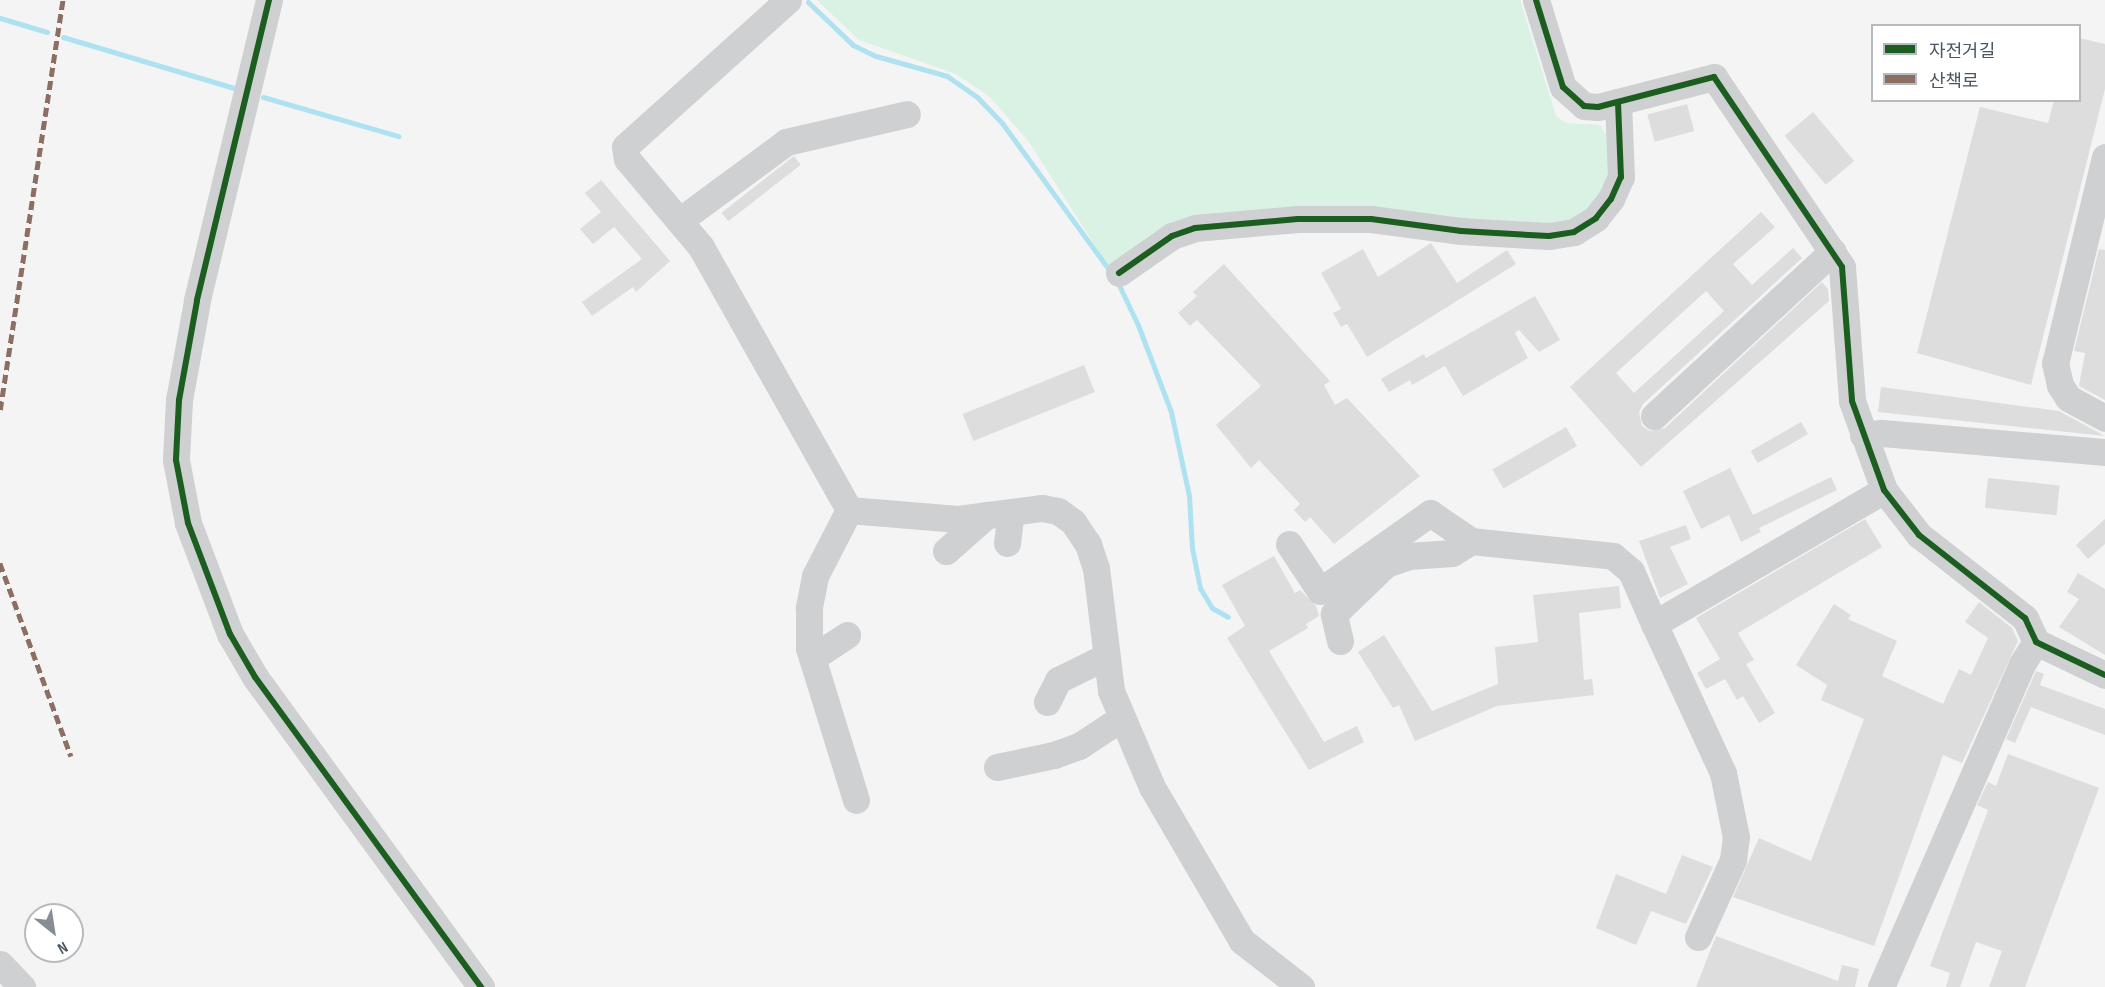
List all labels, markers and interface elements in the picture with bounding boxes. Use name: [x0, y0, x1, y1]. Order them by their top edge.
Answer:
legend: [1871, 24, 2081, 102]
text: 자전거길: [1929, 41, 1995, 62]
text: 산책로: [1929, 71, 1979, 92]
north arrow: [24, 903, 84, 963]
text: N: [54, 937, 71, 958]

